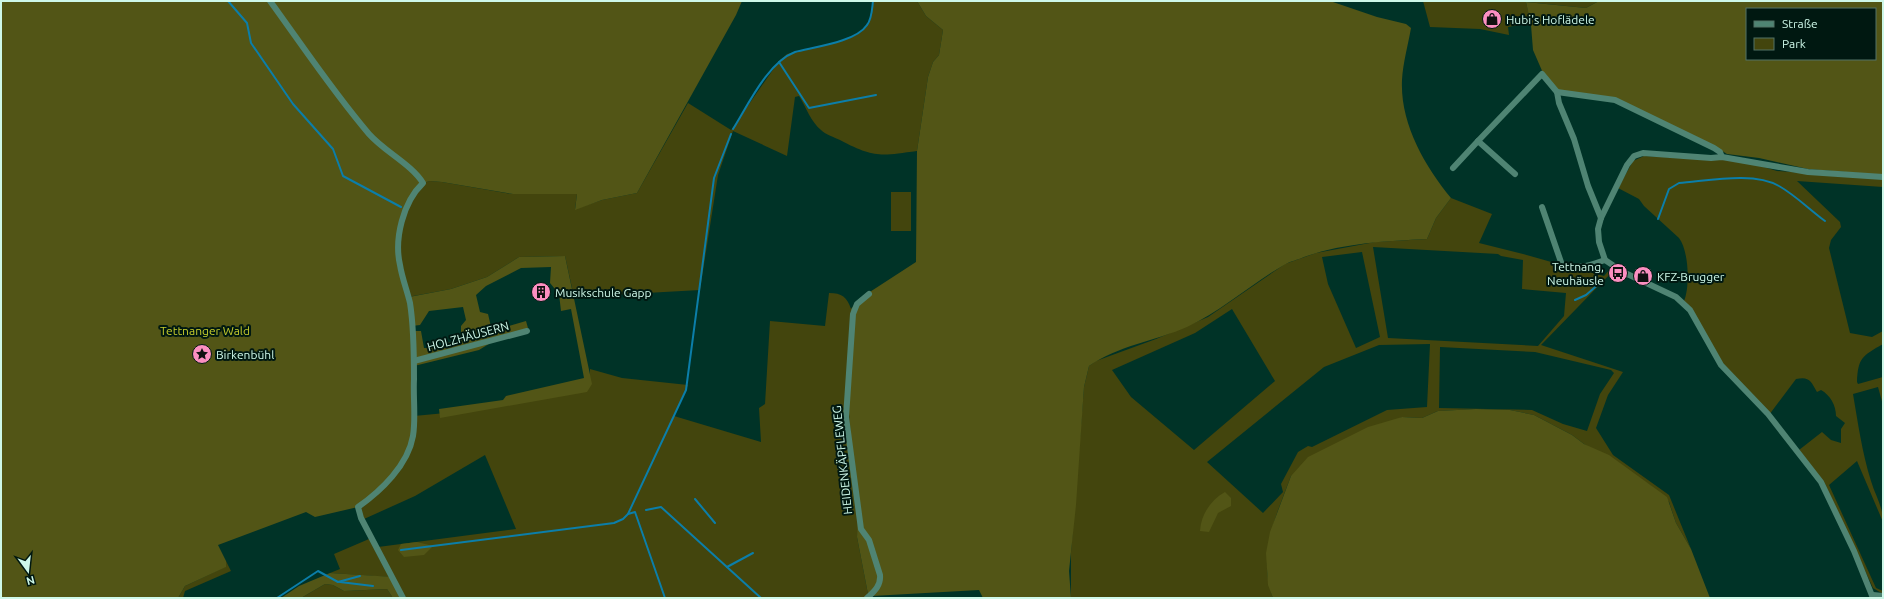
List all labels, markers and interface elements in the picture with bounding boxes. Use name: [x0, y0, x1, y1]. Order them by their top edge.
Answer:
shop icon: Hubi's Hoflädele: [1481, 8, 1503, 30]
legend: [1746, 8, 1876, 60]
place label: Hubi's Hoflädele: [1506, 13, 1595, 26]
text: Straße: [1782, 17, 1818, 30]
text: Park: [1782, 37, 1806, 50]
place label: Tettnang, Neuhäusle: [1547, 260, 1604, 287]
bus stop icon: Tettnang, Neuhäusle: [1607, 262, 1629, 284]
shop icon: KFZ-Brugger: [1632, 265, 1654, 287]
place label: KFZ-Brugger: [1657, 270, 1725, 283]
building icon: Musikschule Gapp: [530, 281, 552, 303]
place label: Musikschule Gapp: [555, 286, 652, 299]
street label: HOLZHÄUSERN: [426, 319, 510, 353]
park label: Tettnanger Wald: [160, 324, 250, 337]
place icon: Birkenbühl: [191, 343, 213, 365]
place label: Birkenbühl: [216, 348, 274, 361]
street label: HEIDENKÄPFLEWEG: [830, 405, 854, 515]
north arrow: [8, 551, 48, 591]
text: N: [25, 574, 36, 588]

